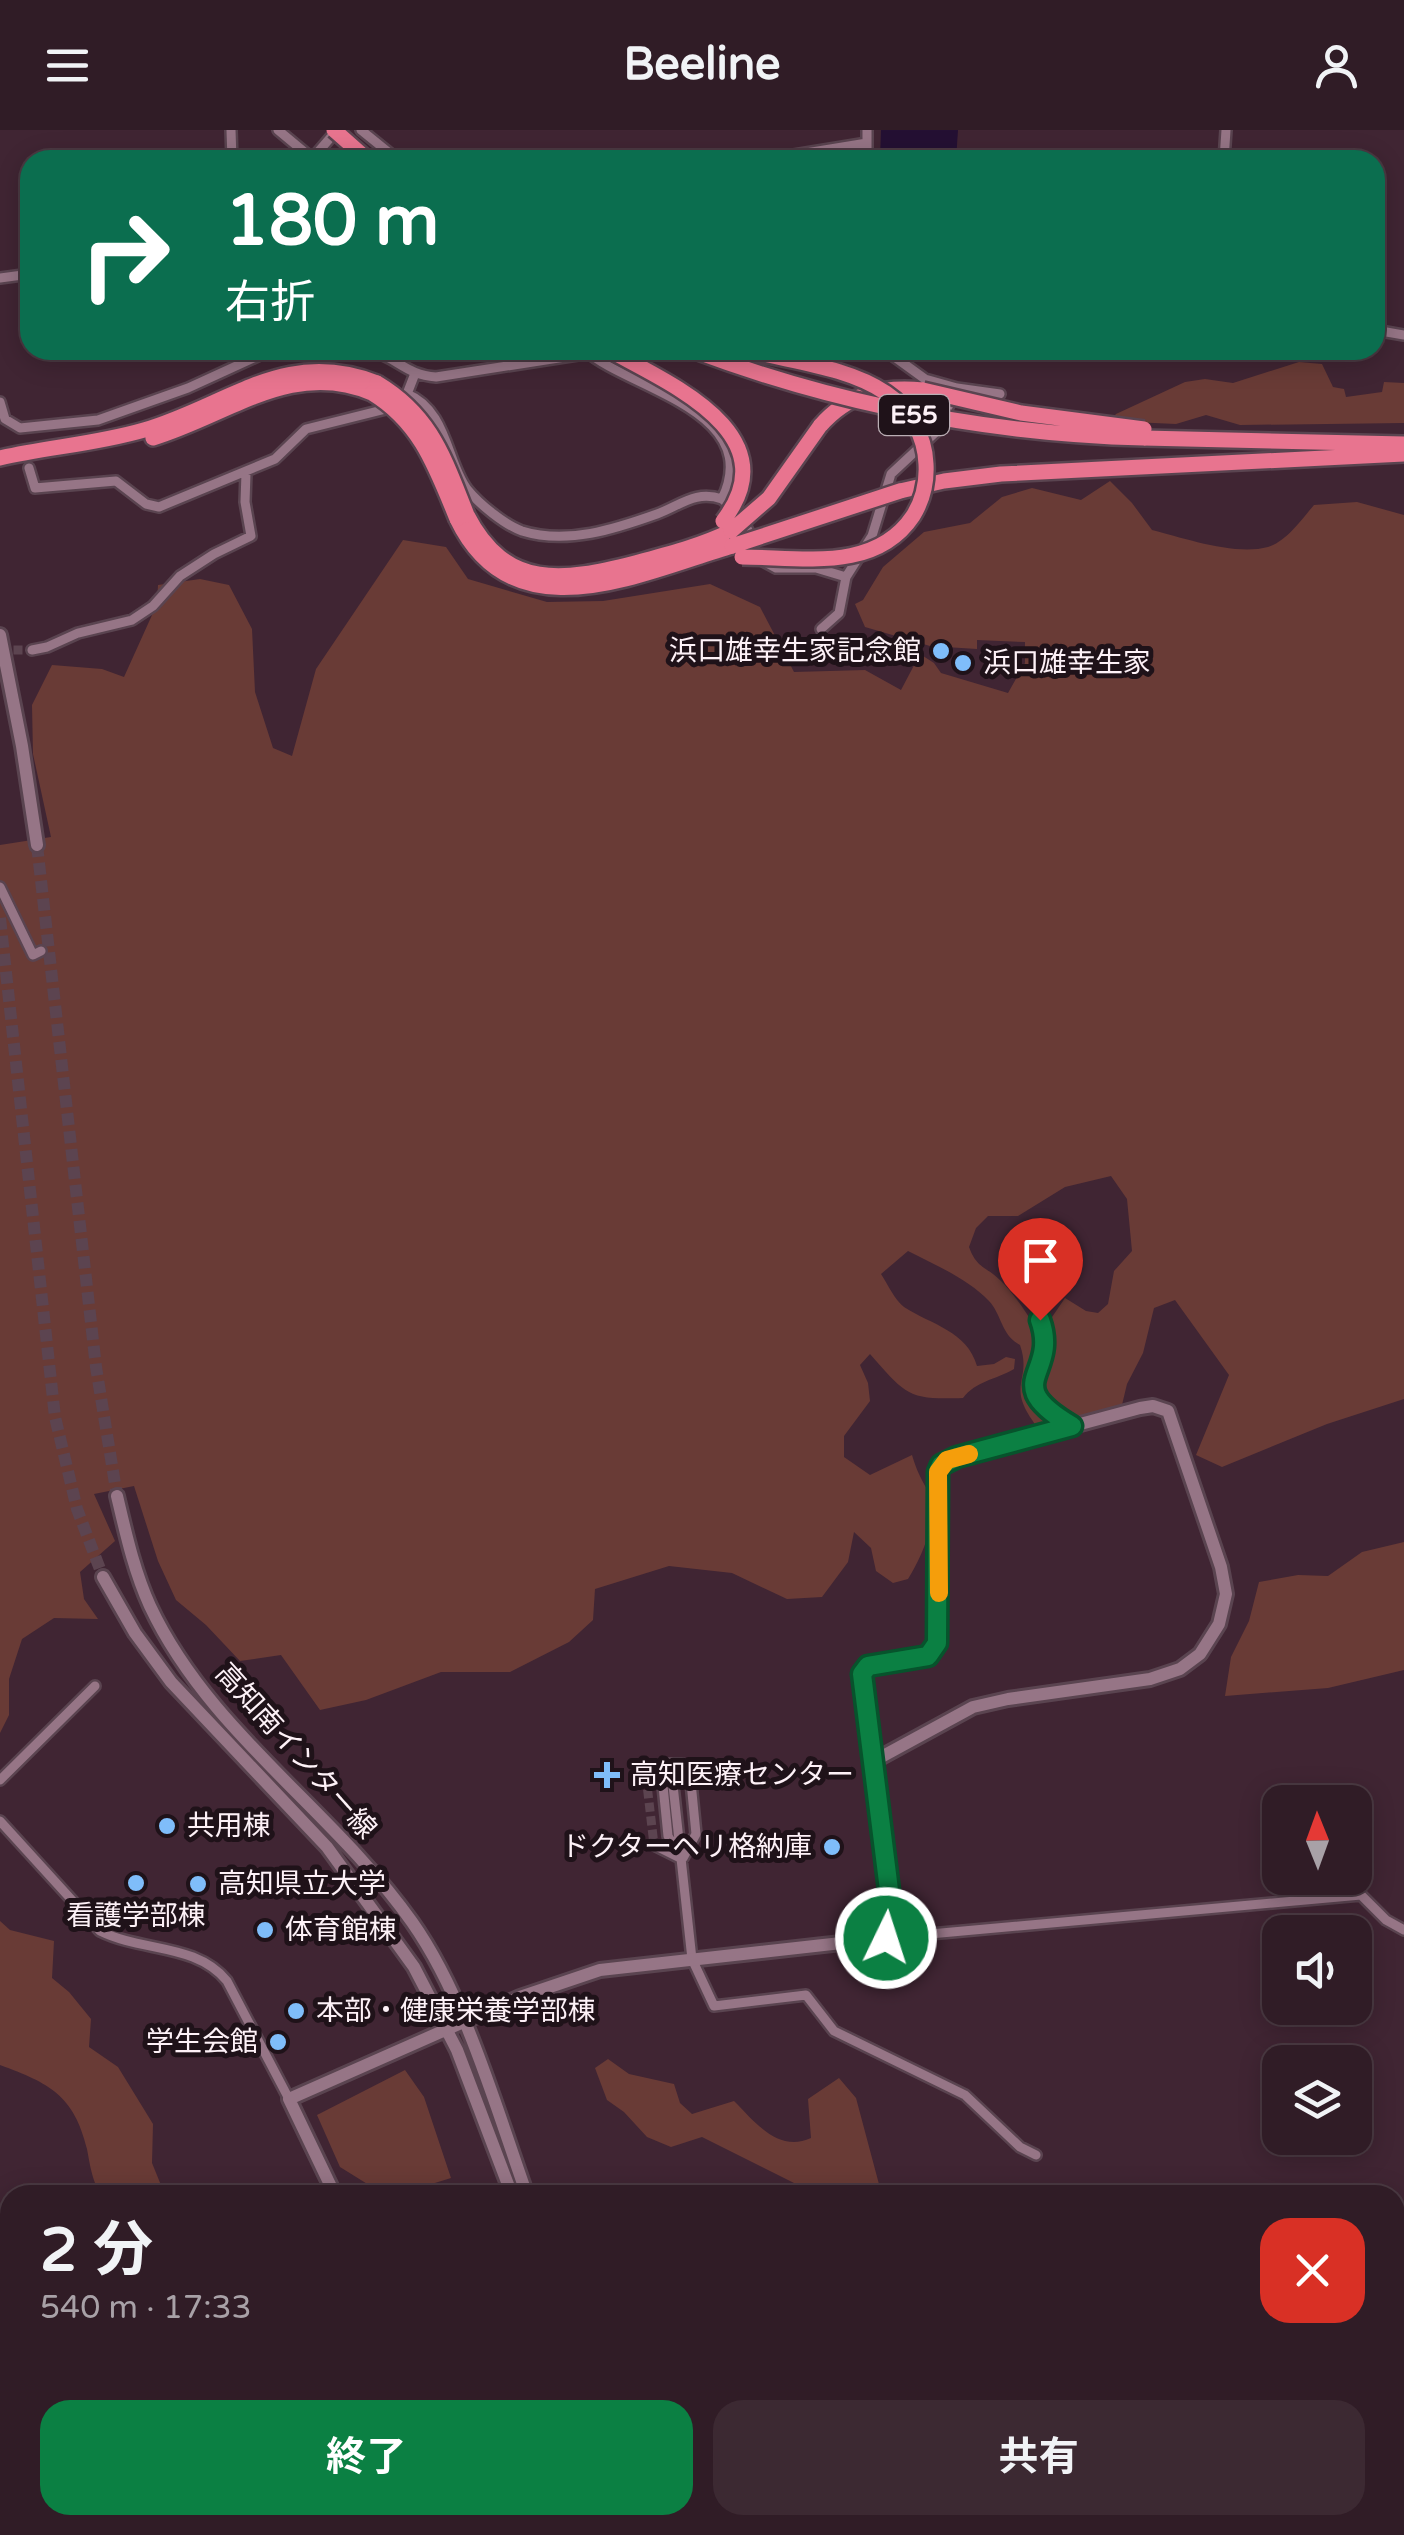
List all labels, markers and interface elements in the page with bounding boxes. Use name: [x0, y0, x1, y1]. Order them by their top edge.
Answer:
icon: menu: [40, 38, 95, 93]
text: Beeline: [623, 38, 781, 92]
icon: person: [1309, 38, 1364, 93]
text: 180 m: [225, 180, 439, 264]
icon: right: [60, 190, 190, 320]
text: 右折: [225, 276, 315, 330]
road number: E55: [879, 395, 949, 435]
place label: 浜口雄幸生家記念館: [669, 634, 921, 668]
marker: 浜口雄幸生家記念館: [930, 640, 952, 662]
place label: 浜口雄幸生家: [983, 646, 1151, 680]
marker: 浜口雄幸生家: [952, 652, 974, 674]
pin: [998, 1218, 1083, 1321]
icon: arrive: [1013, 1233, 1068, 1288]
street label: 高知南インター線: [208, 1656, 384, 1846]
place label: 高知医療センター: [630, 1758, 854, 1792]
marker: 高知医療センター: [594, 1762, 620, 1788]
north arrow: [1262, 1785, 1372, 1895]
map controls: [1262, 1785, 1372, 2155]
place label: 共用棟: [187, 1809, 271, 1843]
marker: 共用棟: [156, 1815, 178, 1837]
place label: ドクターヘリ格納庫: [561, 1830, 812, 1864]
marker: ドクターヘリ格納庫: [821, 1836, 843, 1858]
place label: 高知県立大学: [218, 1867, 386, 1901]
marker: 看護学部棟: [125, 1872, 147, 1894]
marker: 高知県立大学: [187, 1873, 209, 1895]
position arrow: [834, 1886, 938, 1990]
place label: 看護学部棟: [66, 1899, 206, 1933]
place label: 体育館棟: [285, 1913, 397, 1947]
button: sound: [1262, 1915, 1372, 2025]
marker: 体育館棟: [254, 1919, 276, 1941]
place label: 本部・健康栄養学部棟: [316, 1994, 596, 2028]
marker: 本部・健康栄養学部棟: [285, 2000, 307, 2022]
place label: 学生会館: [146, 2025, 258, 2059]
marker: 学生会館: [267, 2031, 289, 2053]
button: layers: [1262, 2045, 1372, 2155]
text: 2 分: [40, 2215, 153, 2287]
button: close: [1260, 2218, 1365, 2323]
text: 540 m · 17:33: [40, 2289, 252, 2327]
button: 終了: [40, 2400, 693, 2515]
button: 共有: [713, 2400, 1365, 2515]

